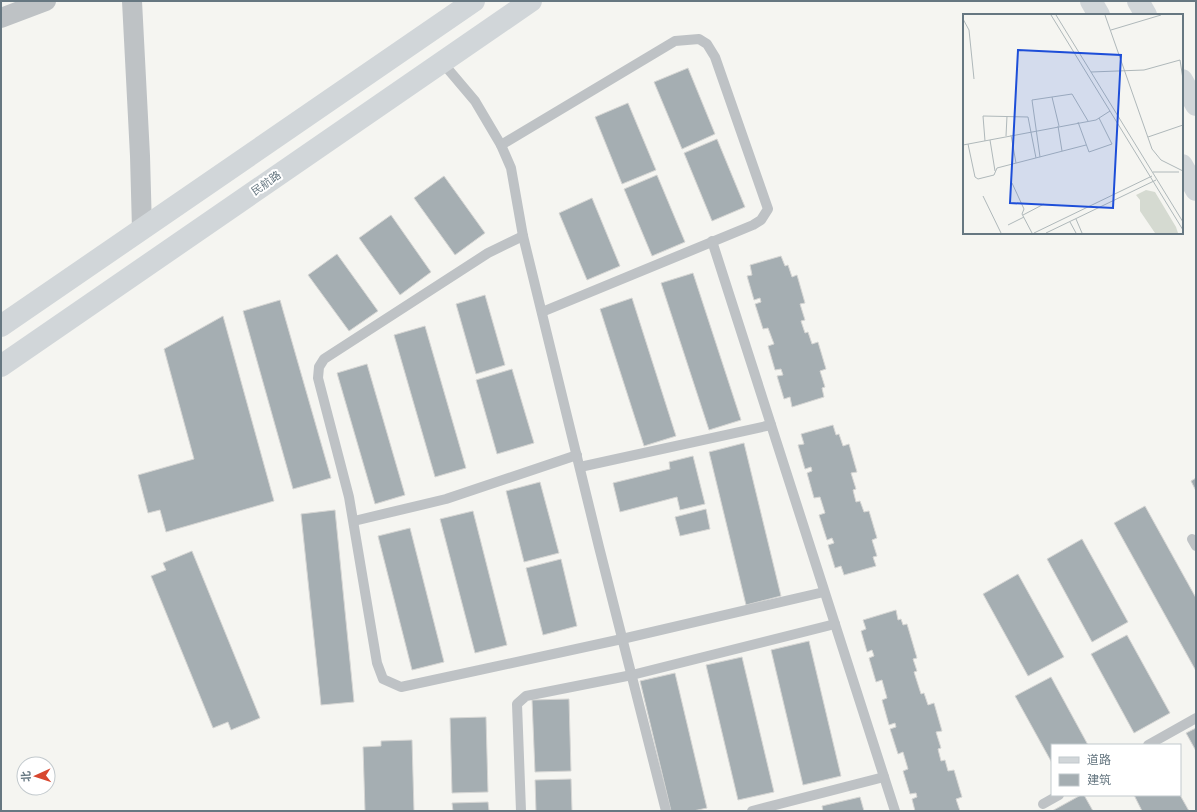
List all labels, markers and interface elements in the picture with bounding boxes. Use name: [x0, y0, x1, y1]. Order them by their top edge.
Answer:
inset map: [963, 14, 1183, 234]
street label: 民航路: [249, 169, 284, 198]
legend: [1051, 744, 1181, 796]
text: 道路: [1087, 753, 1111, 767]
north arrow: [16, 756, 56, 796]
text: 北: [20, 771, 33, 782]
text: 建筑: [1087, 773, 1111, 787]

